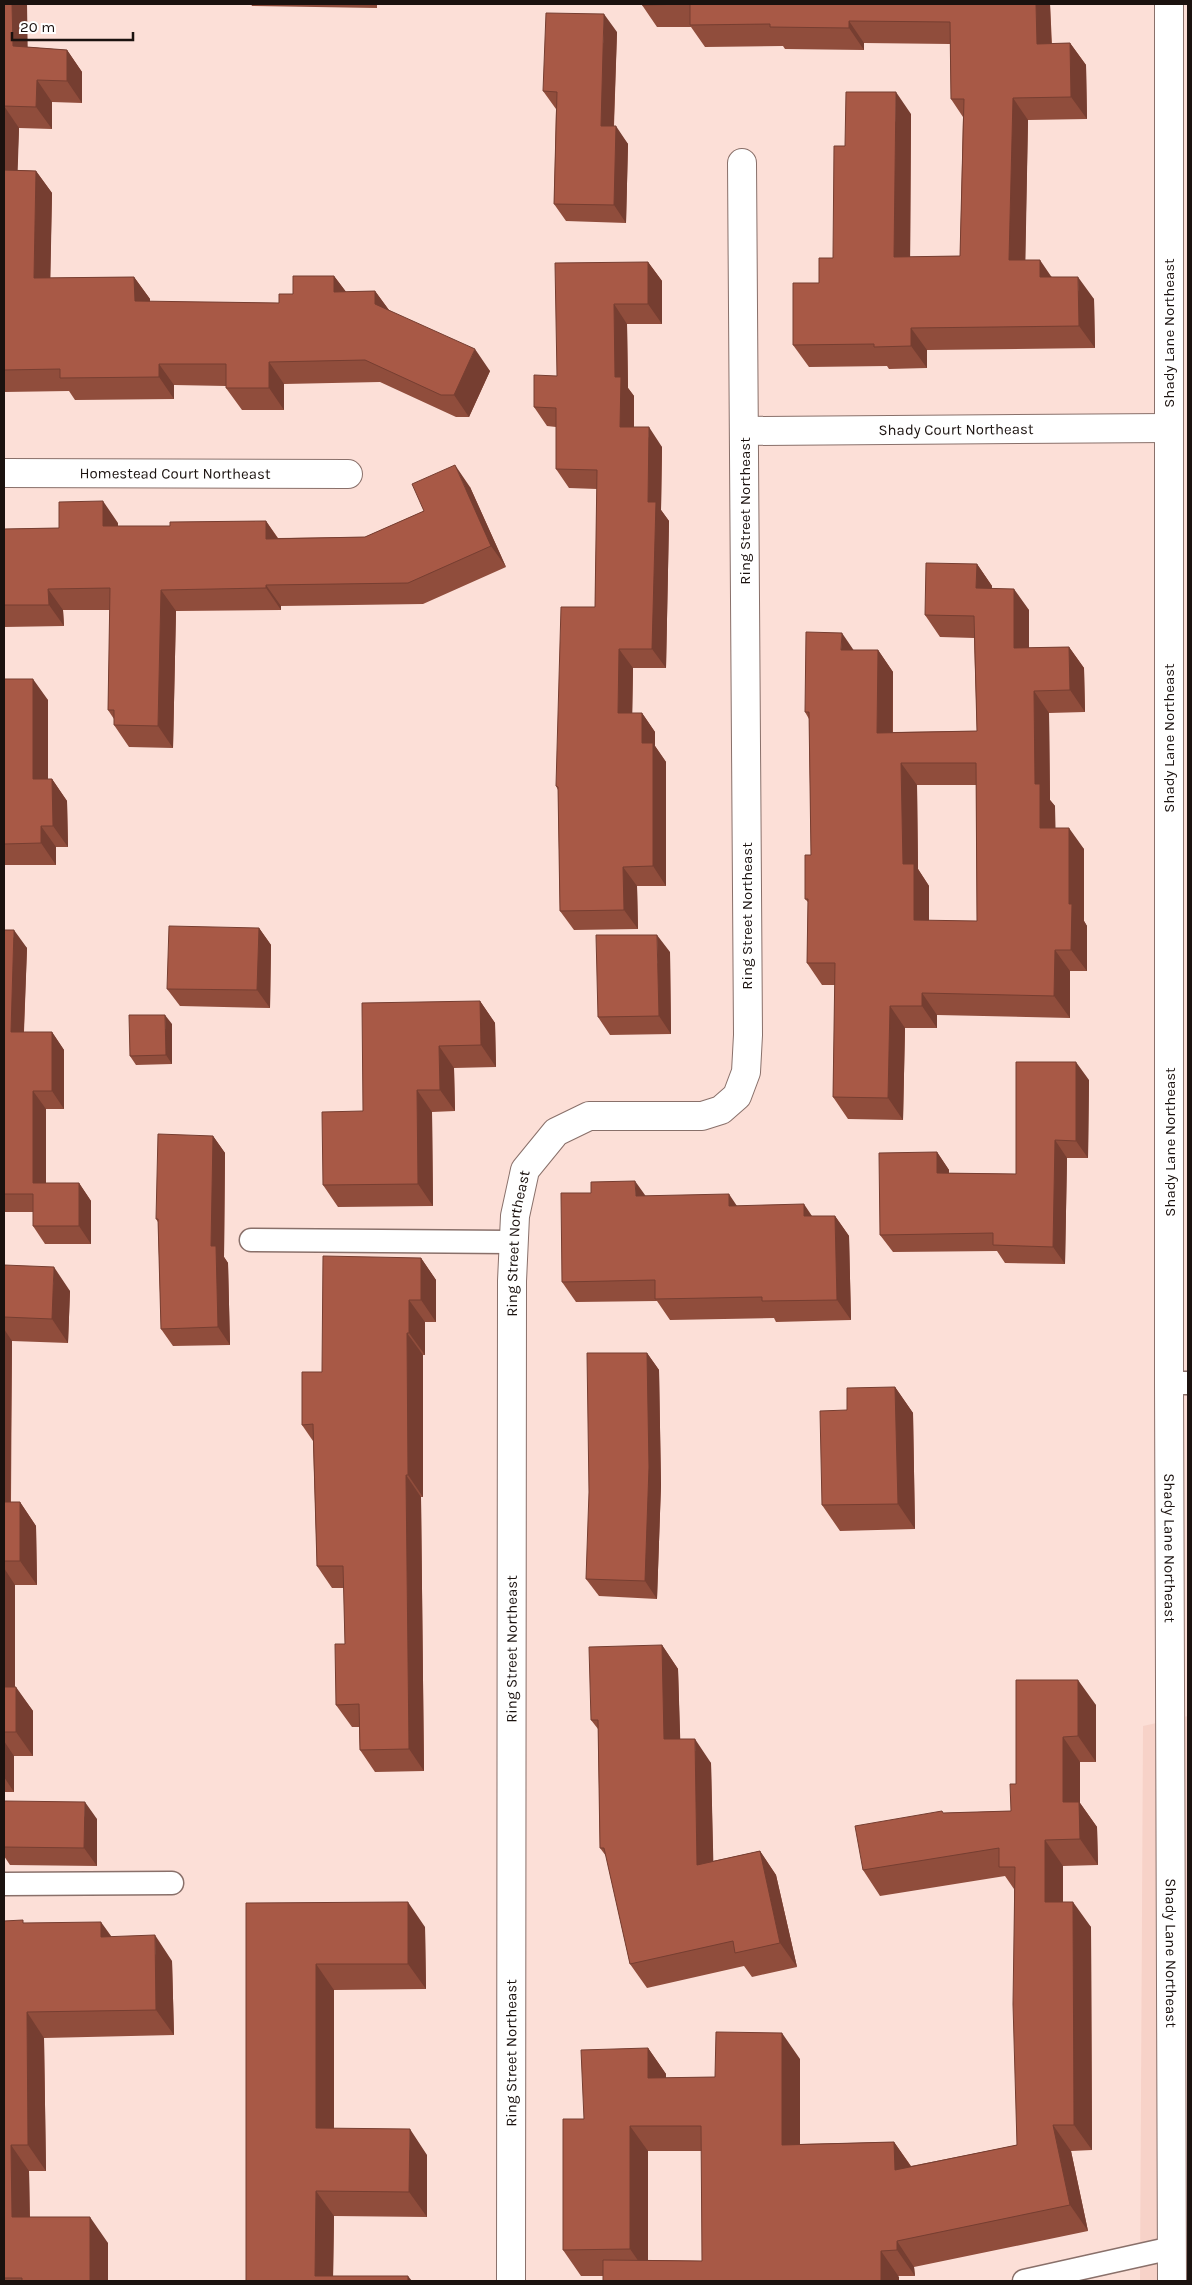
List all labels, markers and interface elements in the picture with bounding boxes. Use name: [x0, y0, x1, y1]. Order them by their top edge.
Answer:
scale bar: [12, 10, 134, 42]
text: 20 m: [20, 18, 55, 36]
street label: Shady Lane Northeast: [1160, 258, 1178, 408]
street label: Shady Court Northeast: [878, 420, 1034, 439]
street label: Ring Street Northeast: [736, 437, 754, 585]
street label: Homestead Court Northeast: [79, 464, 271, 483]
street label: Shady Lane Northeast: [1160, 663, 1178, 813]
street label: Ring Street Northeast: [738, 842, 756, 990]
street label: Shady Lane Northeast: [1161, 1067, 1179, 1217]
street label: Ring Street Northeast: [503, 1168, 534, 1317]
street label: Shady Lane Northeast: [1160, 1473, 1179, 1623]
street label: Ring Street Northeast: [503, 1575, 521, 1723]
street label: Shady Lane Northeast: [1162, 1878, 1180, 2028]
street label: Ring Street Northeast: [502, 1979, 520, 2127]

